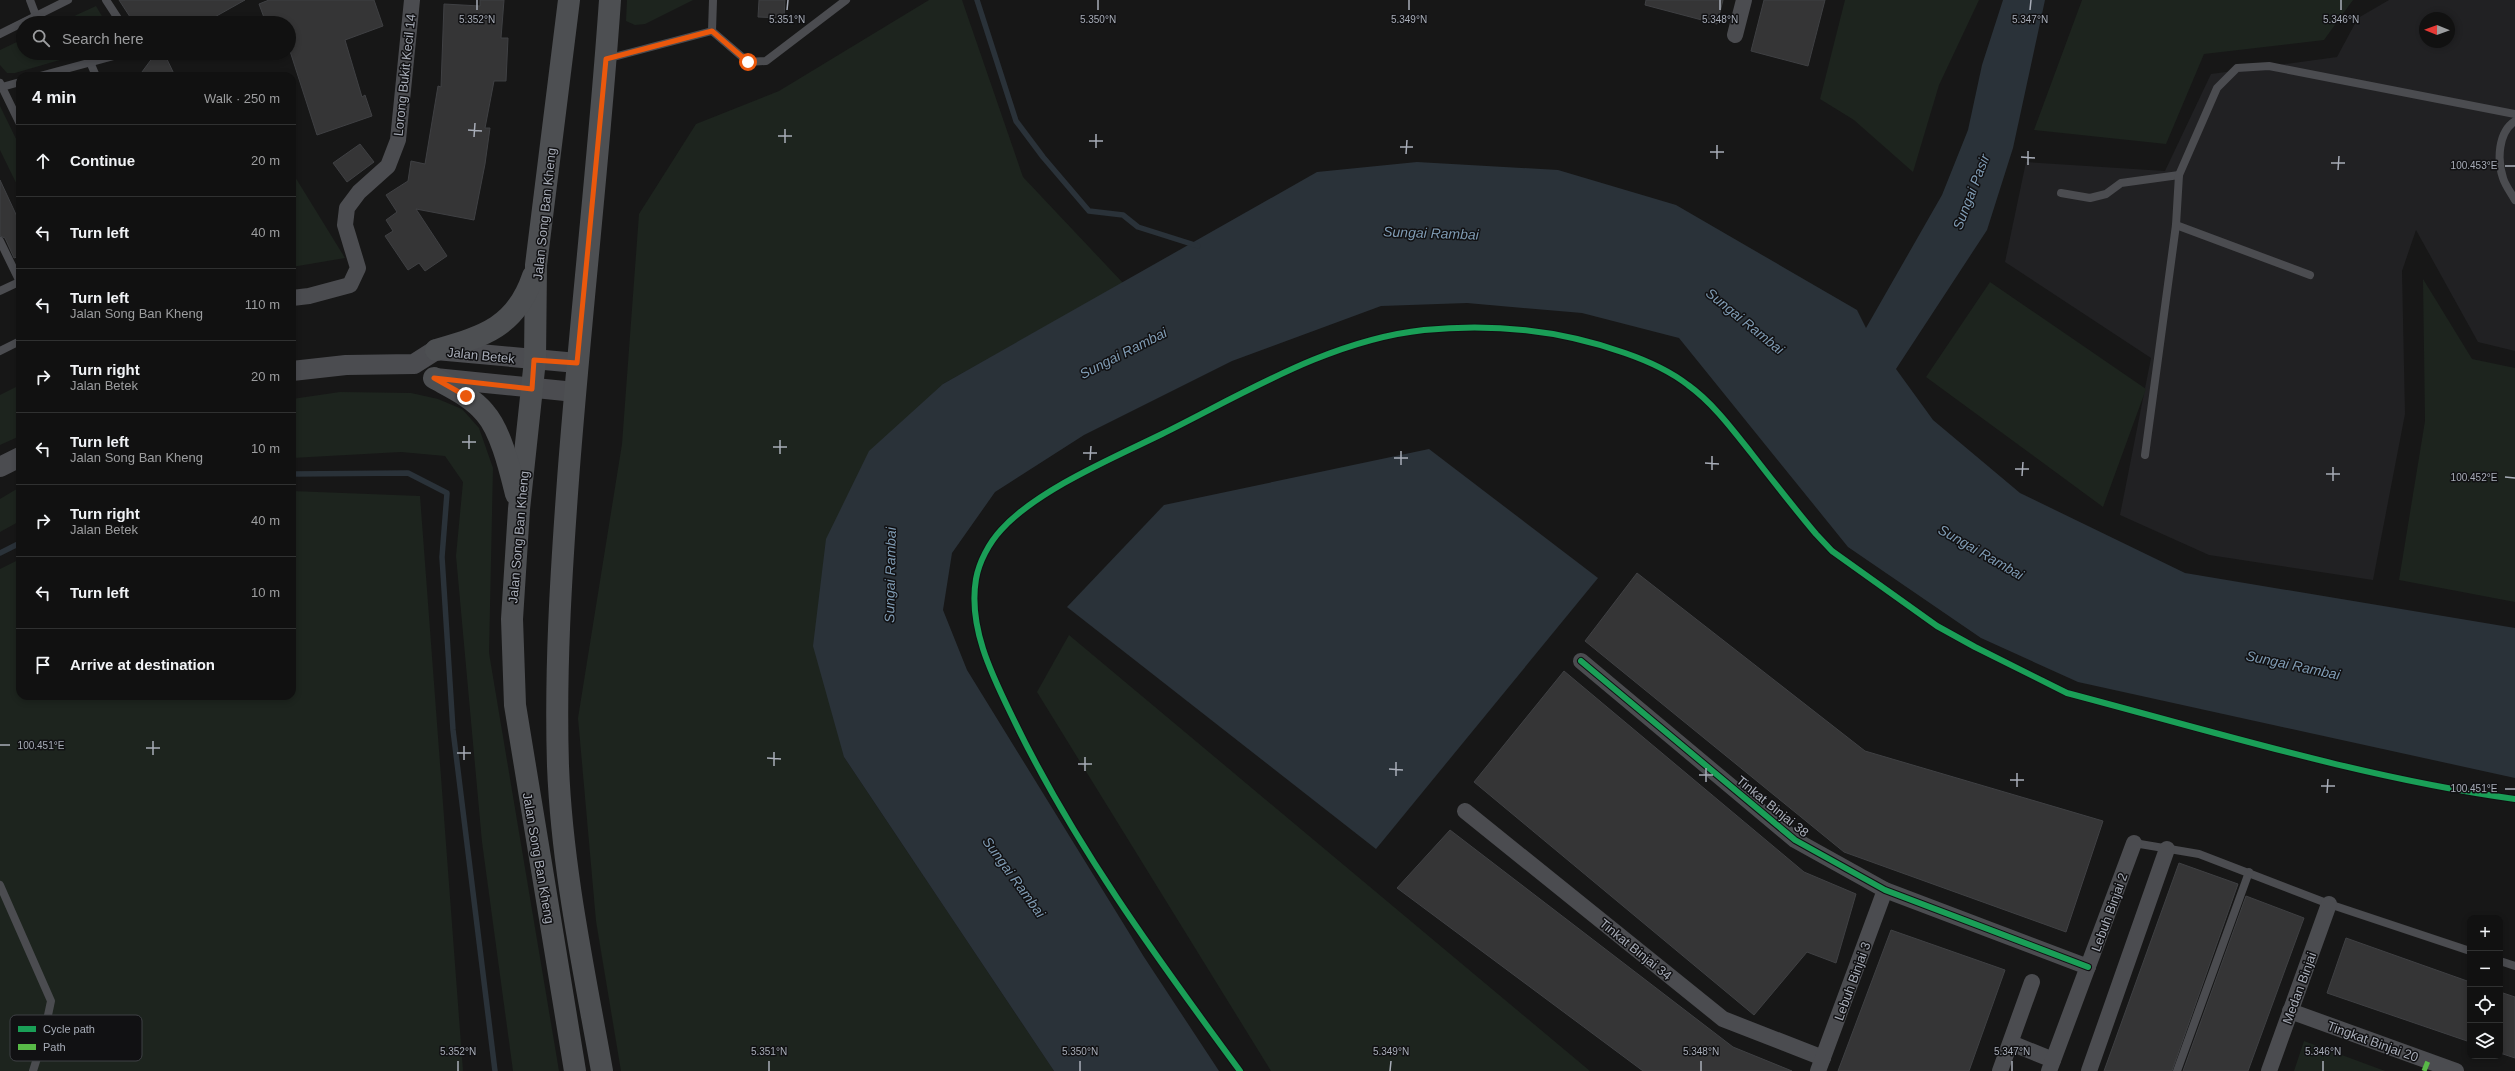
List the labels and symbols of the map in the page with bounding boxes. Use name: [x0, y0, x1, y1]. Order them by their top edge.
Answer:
north arrow: [2419, 12, 2455, 48]
street label: Lorong Bukit Kecil 14: [391, 13, 418, 137]
text: 5.352°N: [459, 14, 495, 25]
text: 5.351°N: [769, 14, 805, 25]
text: 5.350°N: [1080, 14, 1116, 25]
text: 5.349°N: [1391, 14, 1427, 25]
text: 5.348°N: [1702, 14, 1738, 25]
text: 5.347°N: [2012, 14, 2048, 25]
text: 5.346°N: [2323, 14, 2359, 25]
route start: [739, 53, 757, 71]
street label: Jalan Song Ban Kheng: [530, 147, 559, 281]
water label: Sungai Pasir: [1949, 151, 1993, 232]
text: 100.453°E: [2451, 160, 2498, 171]
water label: Sungai Rambai: [1383, 223, 1480, 243]
water label: Sungai Rambai: [1703, 285, 1788, 358]
water label: Sungai Rambai: [1077, 324, 1170, 382]
street label: Jalan Betek: [446, 344, 516, 367]
route end: [457, 387, 475, 405]
street label: Jalan Song Ban Kheng: [505, 470, 532, 604]
text: 100.452°E: [2451, 472, 2498, 483]
water label: Sungai Rambai: [1936, 521, 2027, 583]
water label: Sungai Rambai: [881, 526, 899, 623]
water label: Sungai Rambai: [2245, 647, 2342, 683]
text: 100.451°E: [18, 740, 65, 751]
street label: Tinkat Binjai 38: [1734, 773, 1812, 840]
text: 100.451°E: [2451, 783, 2498, 794]
street label: Jalan Song Ban Kheng: [520, 791, 557, 925]
water label: Sungai Rambai: [979, 834, 1049, 921]
street label: Lebuh Binjai 2: [2088, 871, 2131, 953]
street label: Tinkat Binjai 34: [1597, 916, 1675, 983]
street label: Lebuh Binjai 3: [1831, 940, 1874, 1022]
street label: Medan Binjai: [2280, 950, 2319, 1026]
legend: [10, 1015, 142, 1061]
street label: Tingkat Binjai 20: [2325, 1018, 2420, 1065]
text: Cycle path: [43, 1023, 95, 1035]
text: Path: [43, 1041, 66, 1053]
text: 5.352°N: [440, 1046, 476, 1057]
text: 5.351°N: [751, 1046, 787, 1057]
text: 5.350°N: [1062, 1046, 1098, 1057]
text: 5.349°N: [1373, 1046, 1409, 1057]
text: 5.348°N: [1683, 1046, 1719, 1057]
text: 5.347°N: [1994, 1046, 2030, 1057]
text: 5.346°N: [2305, 1046, 2341, 1057]

